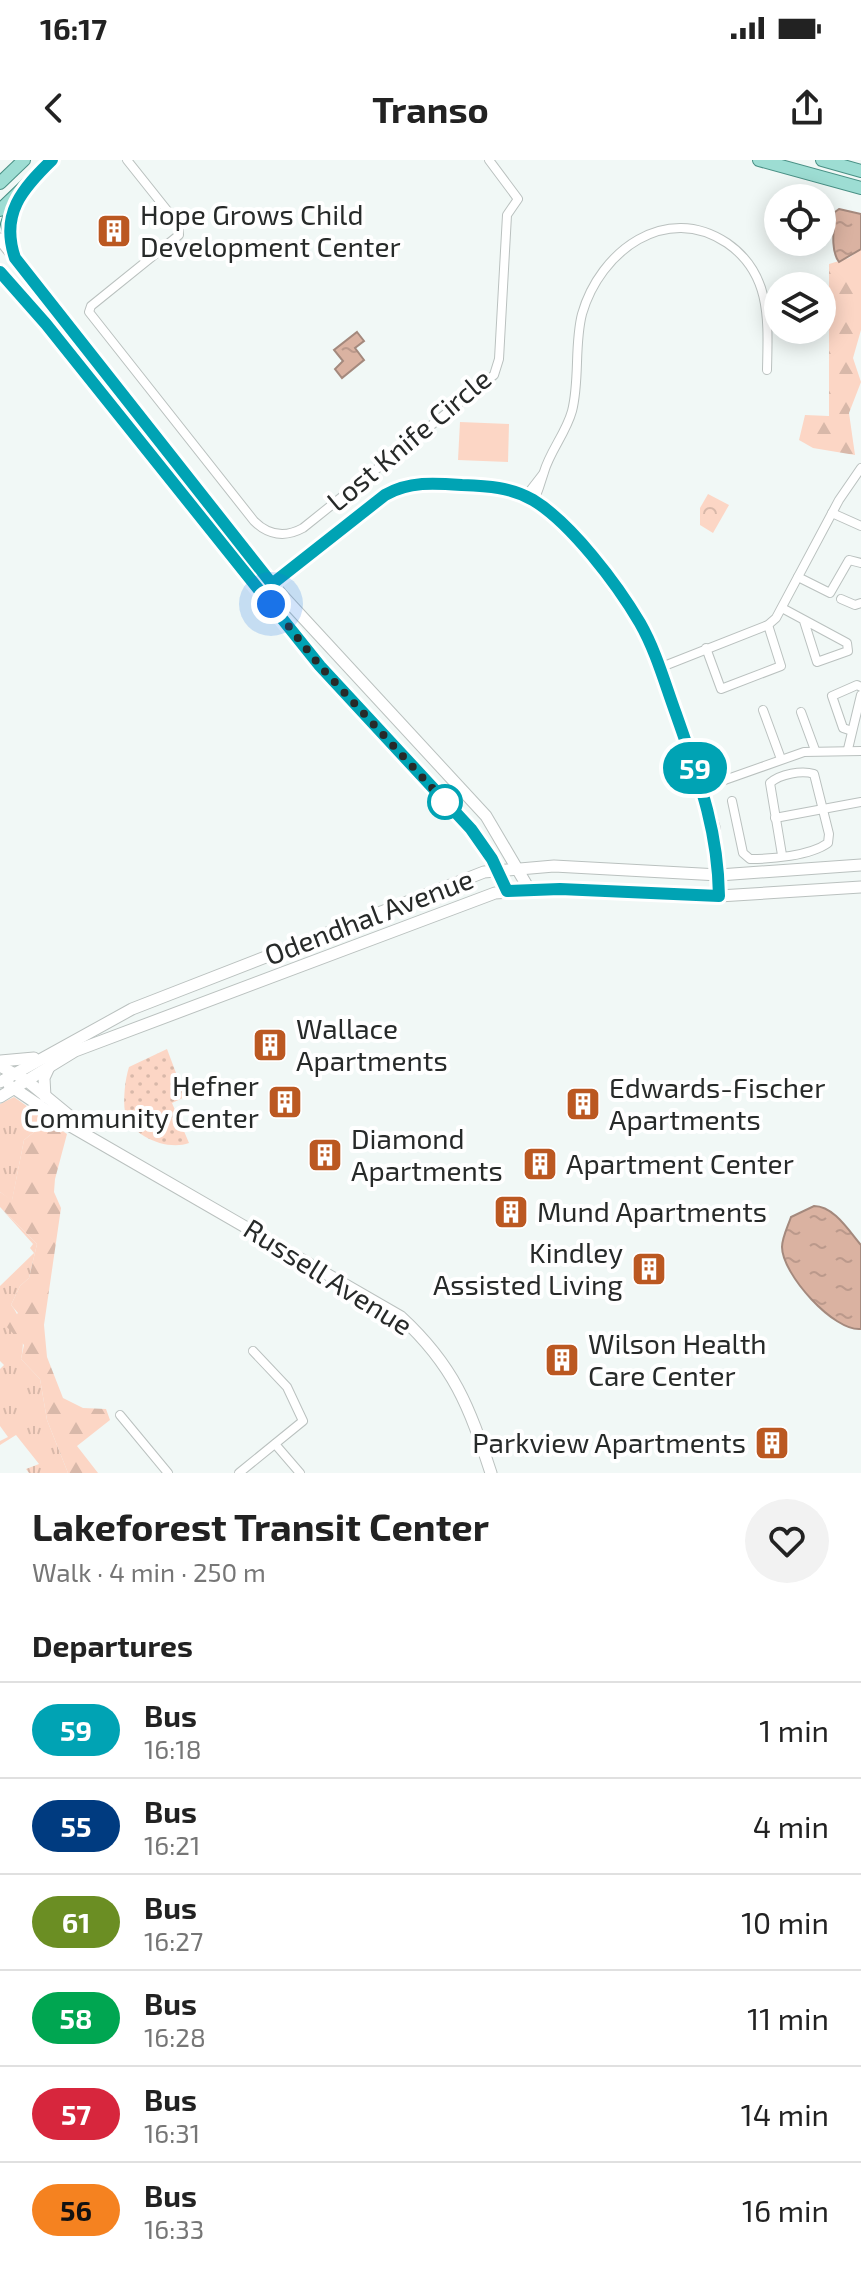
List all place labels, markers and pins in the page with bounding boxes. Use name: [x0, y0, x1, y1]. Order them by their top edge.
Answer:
place label: Hope Grows Child Development Center: [140, 197, 401, 263]
building icon: Hope Grows Child Development Center: [95, 212, 133, 250]
unlabelled marker: [428, 785, 462, 819]
place label: Wallace Apartments: [296, 1011, 448, 1077]
building icon: Wallace Apartments: [251, 1026, 289, 1064]
place label: Hefner Community Center: [24, 1068, 259, 1134]
place label: Edwards-Fischer Apartments: [609, 1070, 825, 1136]
building icon: Hefner Community Center: [266, 1083, 304, 1121]
building icon: Edwards-Fischer Apartments: [564, 1085, 602, 1123]
place label: Diamond Apartments: [351, 1121, 503, 1187]
building icon: Diamond Apartments: [306, 1136, 344, 1174]
building icon: Apartment Center: [521, 1145, 559, 1183]
place label: Apartment Center: [566, 1146, 794, 1180]
building icon: Mund Apartments: [492, 1193, 530, 1231]
place label: Mund Apartments: [537, 1194, 767, 1228]
place label: Kindley Assisted Living: [433, 1235, 623, 1301]
building icon: Kindley Assisted Living: [630, 1250, 668, 1288]
place label: Wilson Health Care Center: [588, 1326, 767, 1392]
building icon: Wilson Health Care Center: [543, 1341, 581, 1379]
building icon: Parkview Apartments: [753, 1424, 791, 1462]
place label: Parkview Apartments: [472, 1425, 746, 1459]

